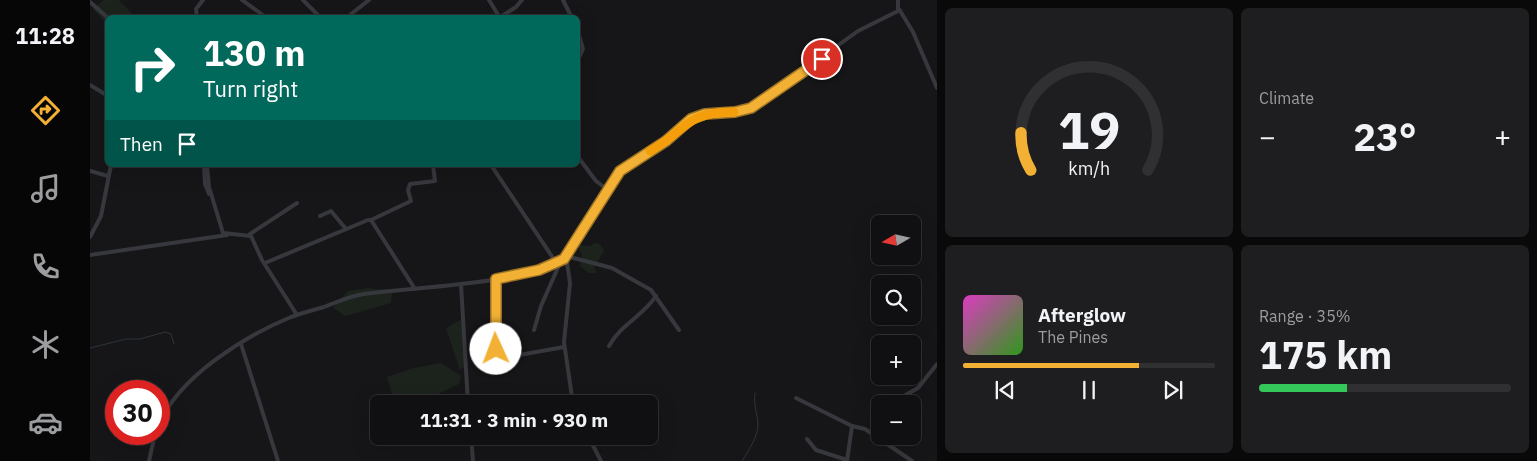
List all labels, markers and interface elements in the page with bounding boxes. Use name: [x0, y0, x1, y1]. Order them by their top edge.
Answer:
text: 11:28: [15, 21, 75, 50]
text: 130 m: [203, 30, 306, 76]
icon: right: [120, 35, 185, 100]
pin: [801, 38, 843, 80]
icon: arrive: [808, 45, 836, 73]
text: Turn right: [203, 74, 298, 103]
text: Climate: [1259, 88, 1314, 108]
icon: directions: [28, 93, 63, 128]
text: 19: [1058, 96, 1120, 163]
text: 23°: [1353, 112, 1417, 161]
text: −: [1259, 118, 1276, 155]
text: +: [1494, 118, 1511, 155]
icon: arrive: [173, 130, 201, 158]
text: Then: [120, 132, 163, 156]
text: km/h: [1068, 157, 1110, 180]
icon: music: [28, 171, 63, 206]
north arrow: [871, 215, 921, 265]
map controls: [871, 215, 921, 445]
icon: phone: [28, 249, 63, 284]
button: search: [871, 275, 921, 325]
text: Afterglow: [1038, 303, 1126, 327]
text: Range · 35%: [1259, 306, 1351, 326]
position arrow: [469, 322, 521, 374]
icon: climate: [28, 327, 63, 362]
text: The Pines: [1038, 327, 1108, 347]
text: 175 km: [1259, 330, 1392, 379]
button: +: [871, 335, 921, 385]
icon: previous: [991, 376, 1019, 404]
icon: pause: [1075, 376, 1103, 404]
icon: next: [1159, 376, 1187, 404]
speed limit sign: 30: [105, 380, 170, 445]
button: −: [871, 395, 921, 445]
icon: car: [28, 405, 63, 440]
text: 11:31 · 3 min · 930 m: [420, 408, 608, 432]

